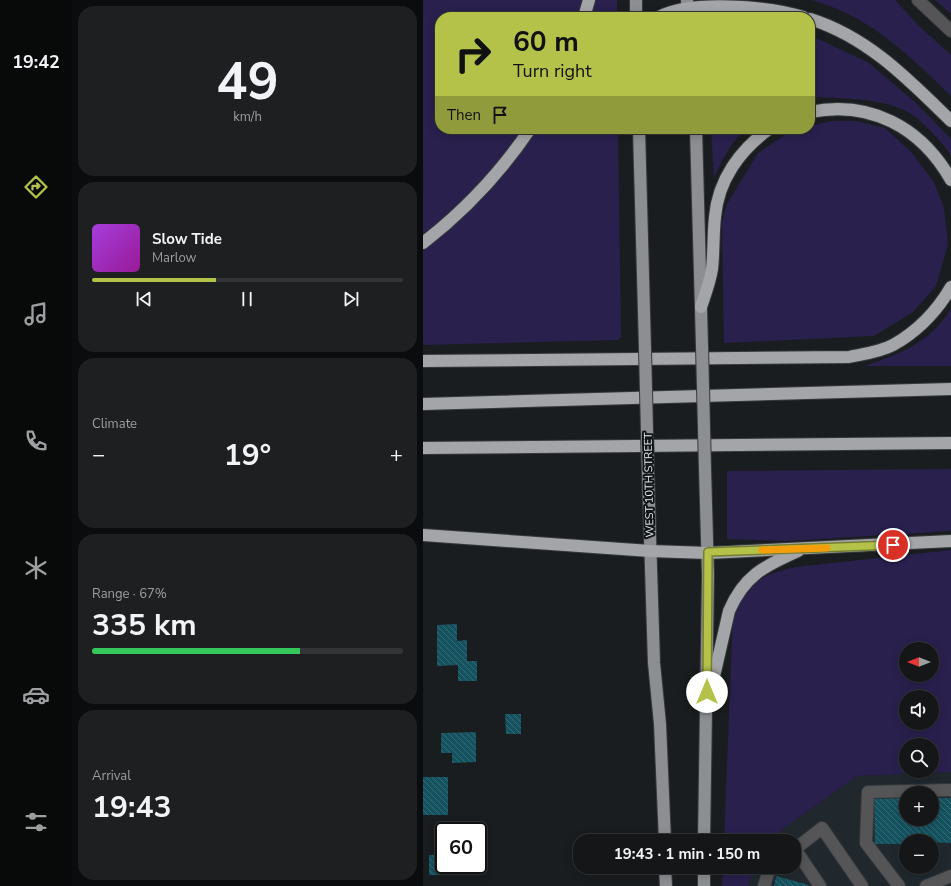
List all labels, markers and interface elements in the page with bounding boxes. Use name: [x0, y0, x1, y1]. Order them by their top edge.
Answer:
text: 60 m: [513, 23, 579, 61]
icon: right: [447, 28, 499, 80]
text: 49: [216, 46, 279, 117]
text: 19:42: [12, 50, 60, 74]
text: Turn right: [513, 59, 592, 83]
icon: arrive: [489, 104, 511, 126]
text: Then: [447, 105, 481, 125]
text: km/h: [233, 108, 262, 126]
icon: directions: [22, 173, 50, 201]
text: Slow Tide: [152, 229, 222, 249]
text: Marlow: [152, 249, 197, 267]
icon: previous: [133, 288, 155, 310]
icon: pause: [236, 288, 258, 310]
icon: next: [340, 288, 362, 310]
icon: music: [22, 300, 50, 328]
text: Climate: [92, 415, 137, 433]
icon: phone: [22, 427, 50, 455]
street label: WEST 10TH STREET: [641, 432, 657, 538]
text: 19°: [224, 435, 271, 476]
text: −: [92, 440, 105, 470]
text: +: [390, 440, 403, 470]
pin: [876, 528, 910, 562]
icon: arrive: [882, 534, 904, 556]
icon: climate: [22, 554, 50, 582]
text: Range · 67%: [92, 585, 167, 603]
text: 335 km: [92, 605, 197, 646]
north arrow: [899, 642, 939, 682]
map controls: [899, 642, 939, 874]
position arrow: [686, 671, 728, 713]
icon: car: [22, 681, 50, 709]
button: sound: [899, 690, 939, 730]
button: search: [899, 738, 939, 778]
text: Arrival: [92, 767, 131, 785]
button: +: [899, 786, 939, 826]
text: 19:43: [92, 787, 171, 828]
icon: filters: [22, 808, 50, 836]
speed limit sign: 60: [435, 822, 487, 874]
button: −: [899, 834, 939, 874]
text: 19:43 · 1 min · 150 m: [614, 844, 760, 864]

